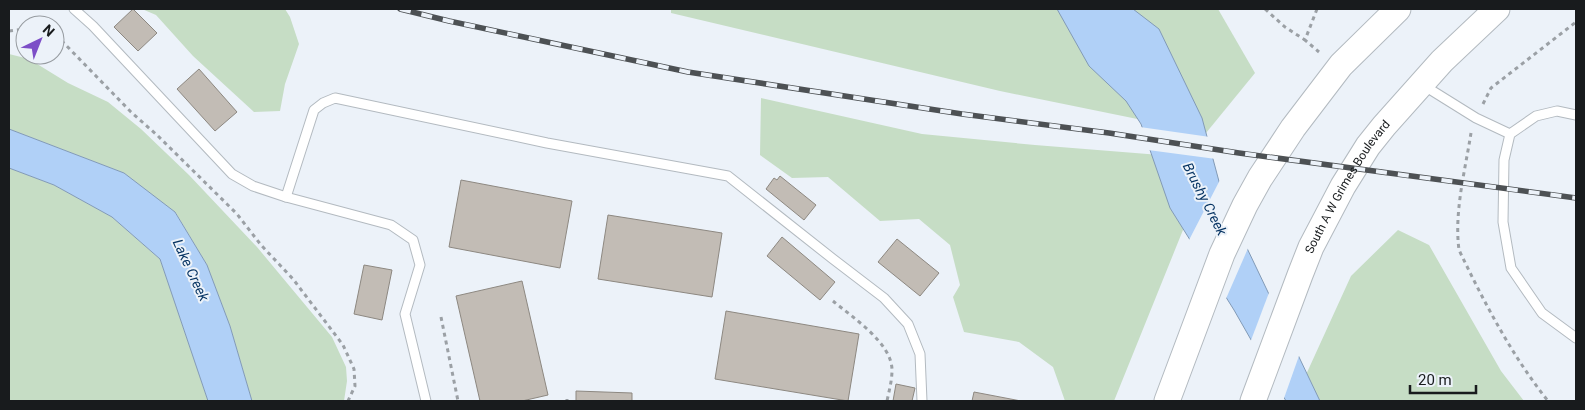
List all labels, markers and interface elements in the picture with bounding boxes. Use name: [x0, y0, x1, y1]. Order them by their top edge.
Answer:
north arrow: [15, 15, 65, 65]
text: N: [40, 21, 58, 40]
street label: South A W Grimes Boulevard: [1302, 117, 1393, 255]
water label: Brushy Creek: [1180, 160, 1231, 239]
water label: Lake Creek: [170, 236, 213, 305]
scale bar: [1410, 362, 1476, 394]
text: 20 m: [1418, 371, 1452, 389]

